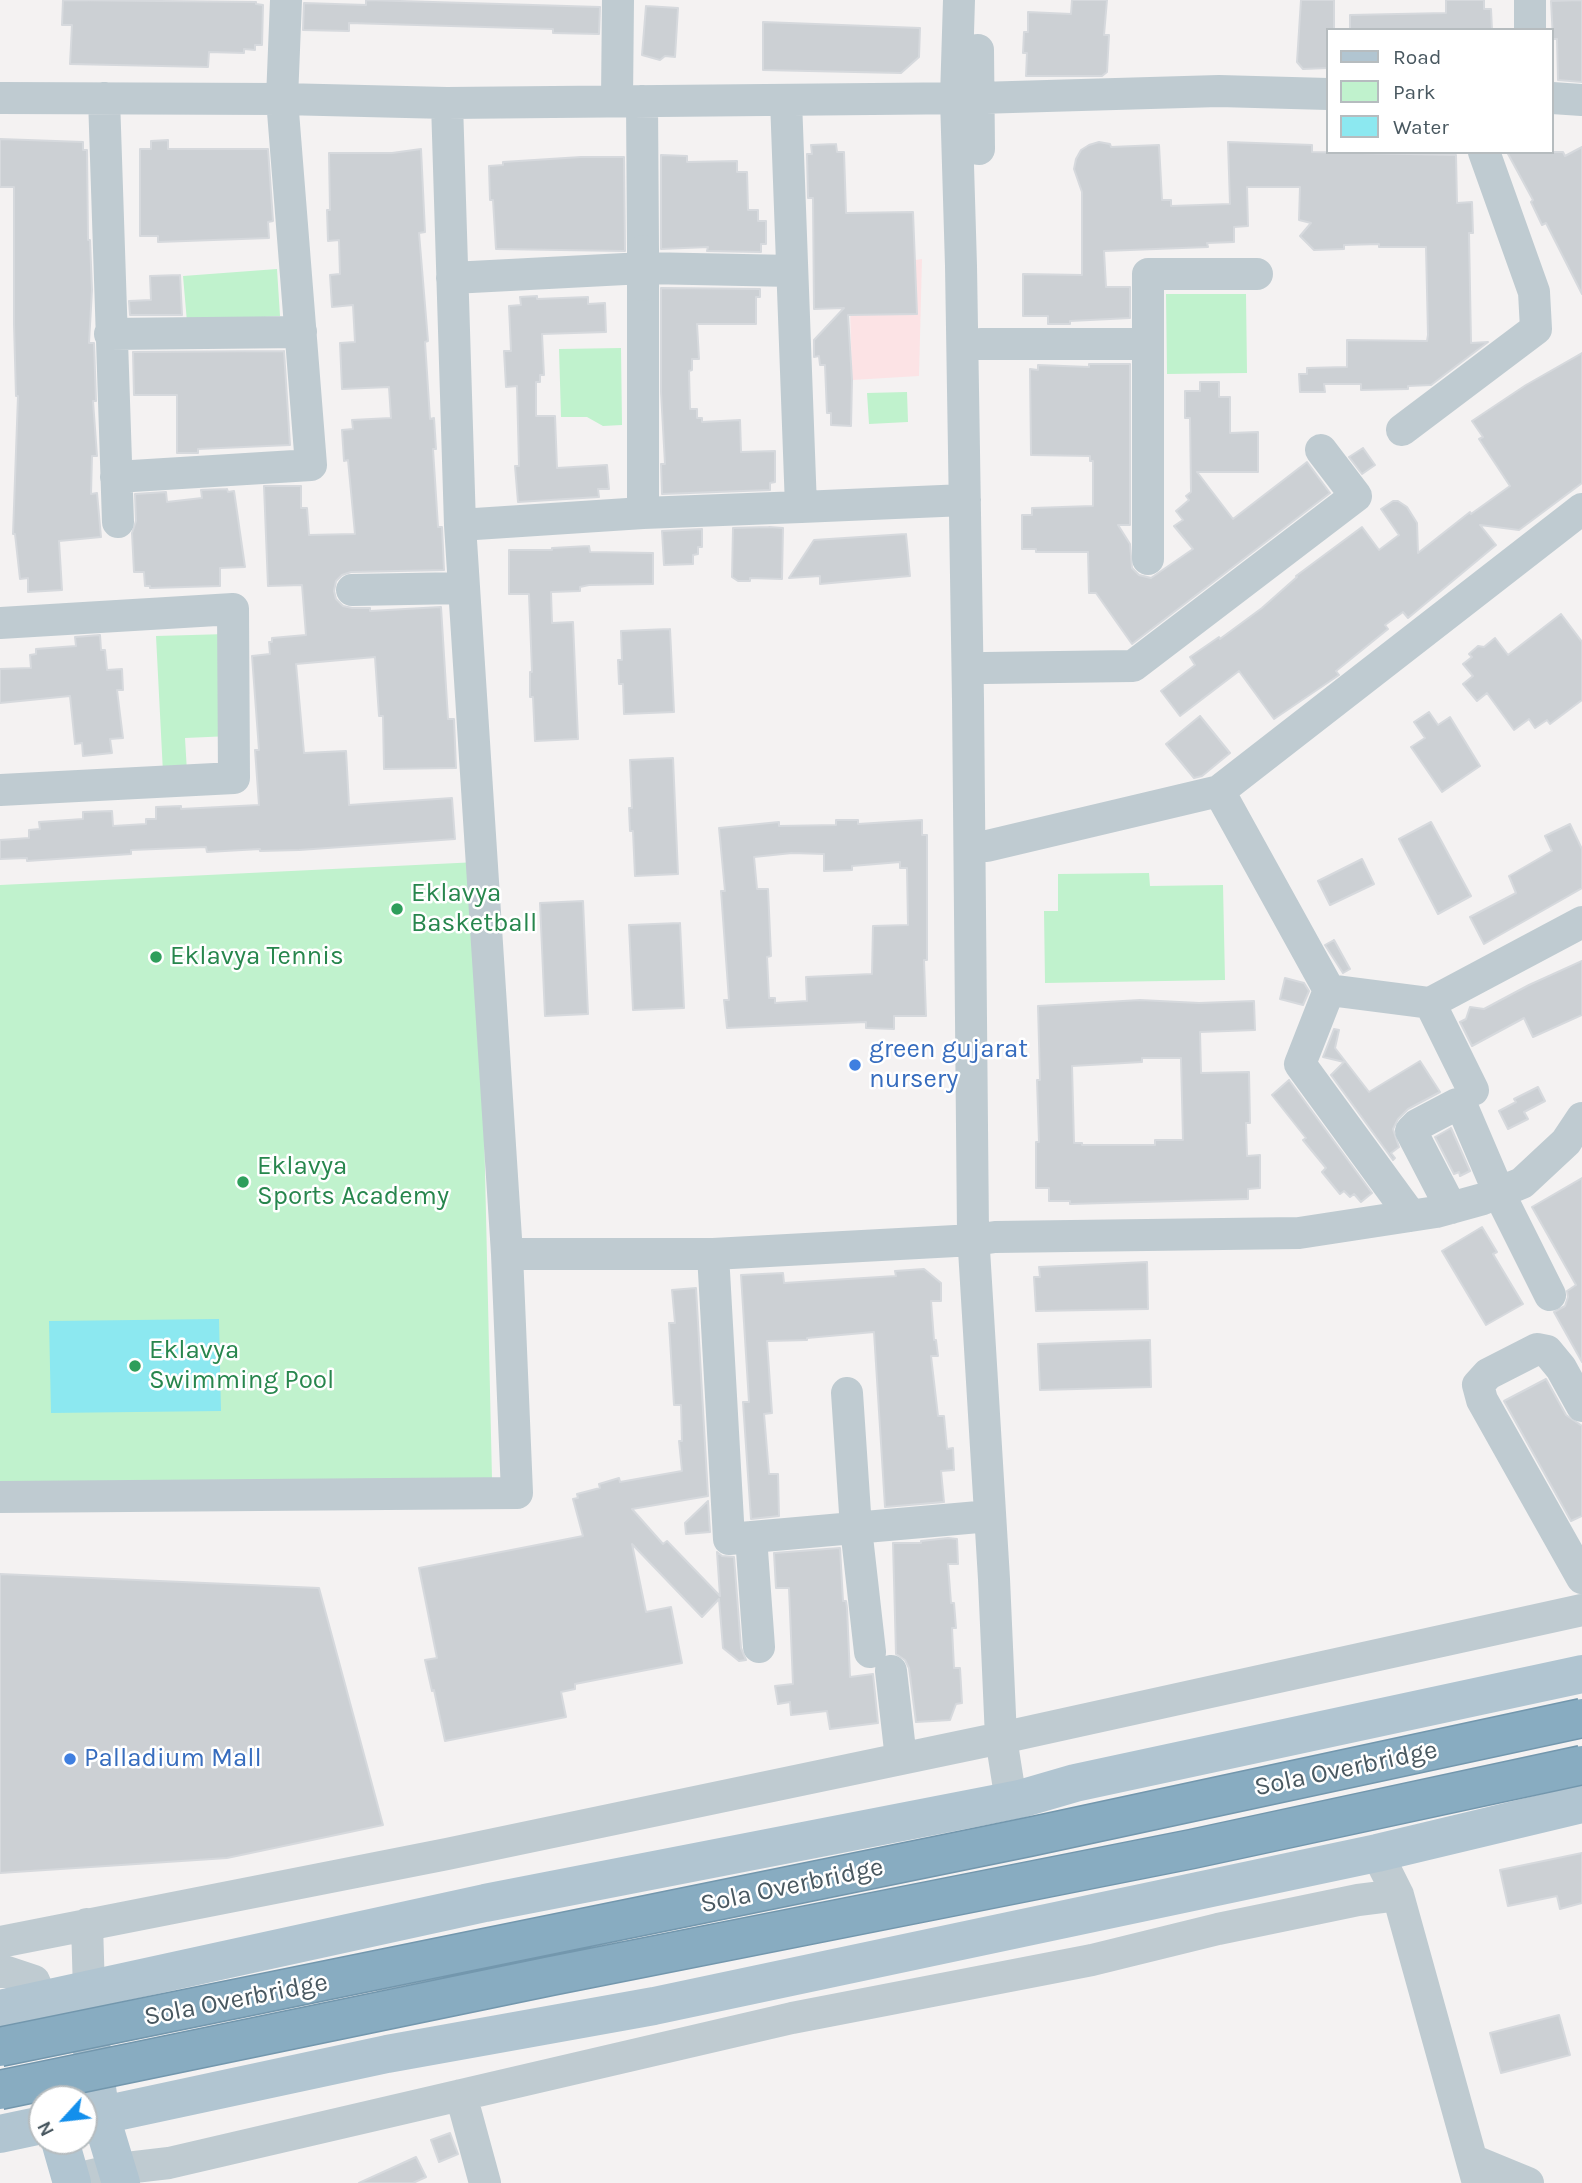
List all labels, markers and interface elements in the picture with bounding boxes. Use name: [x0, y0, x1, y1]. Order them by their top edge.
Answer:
legend: [1326, 28, 1554, 154]
text: Road: [1393, 45, 1441, 69]
text: Park: [1393, 80, 1436, 104]
text: Water: [1393, 115, 1449, 139]
place label: Eklavya Basketball: [411, 878, 537, 940]
marker: Eklavya Basketball: [389, 901, 405, 917]
place label: Eklavya Tennis: [170, 941, 344, 973]
marker: Eklavya Tennis: [148, 949, 164, 965]
place label: green gujarat nursery: [869, 1034, 1028, 1096]
marker: green gujarat nursery: [847, 1057, 863, 1073]
place label: Eklavya Sports Academy: [257, 1151, 449, 1212]
marker: Eklavya Sports Academy: [235, 1174, 251, 1190]
place label: Eklavya Swimming Pool: [149, 1335, 334, 1396]
marker: Eklavya Swimming Pool: [127, 1358, 143, 1374]
street label: Sola Overbridge: [1252, 1734, 1440, 1804]
place label: Palladium Mall: [84, 1743, 262, 1775]
marker: Palladium Mall: [62, 1751, 78, 1767]
street label: Sola Overbridge: [698, 1851, 886, 1921]
street label: Sola Overbridge: [142, 1967, 330, 2033]
north arrow: [28, 2085, 98, 2155]
text: N: [33, 2118, 59, 2140]

